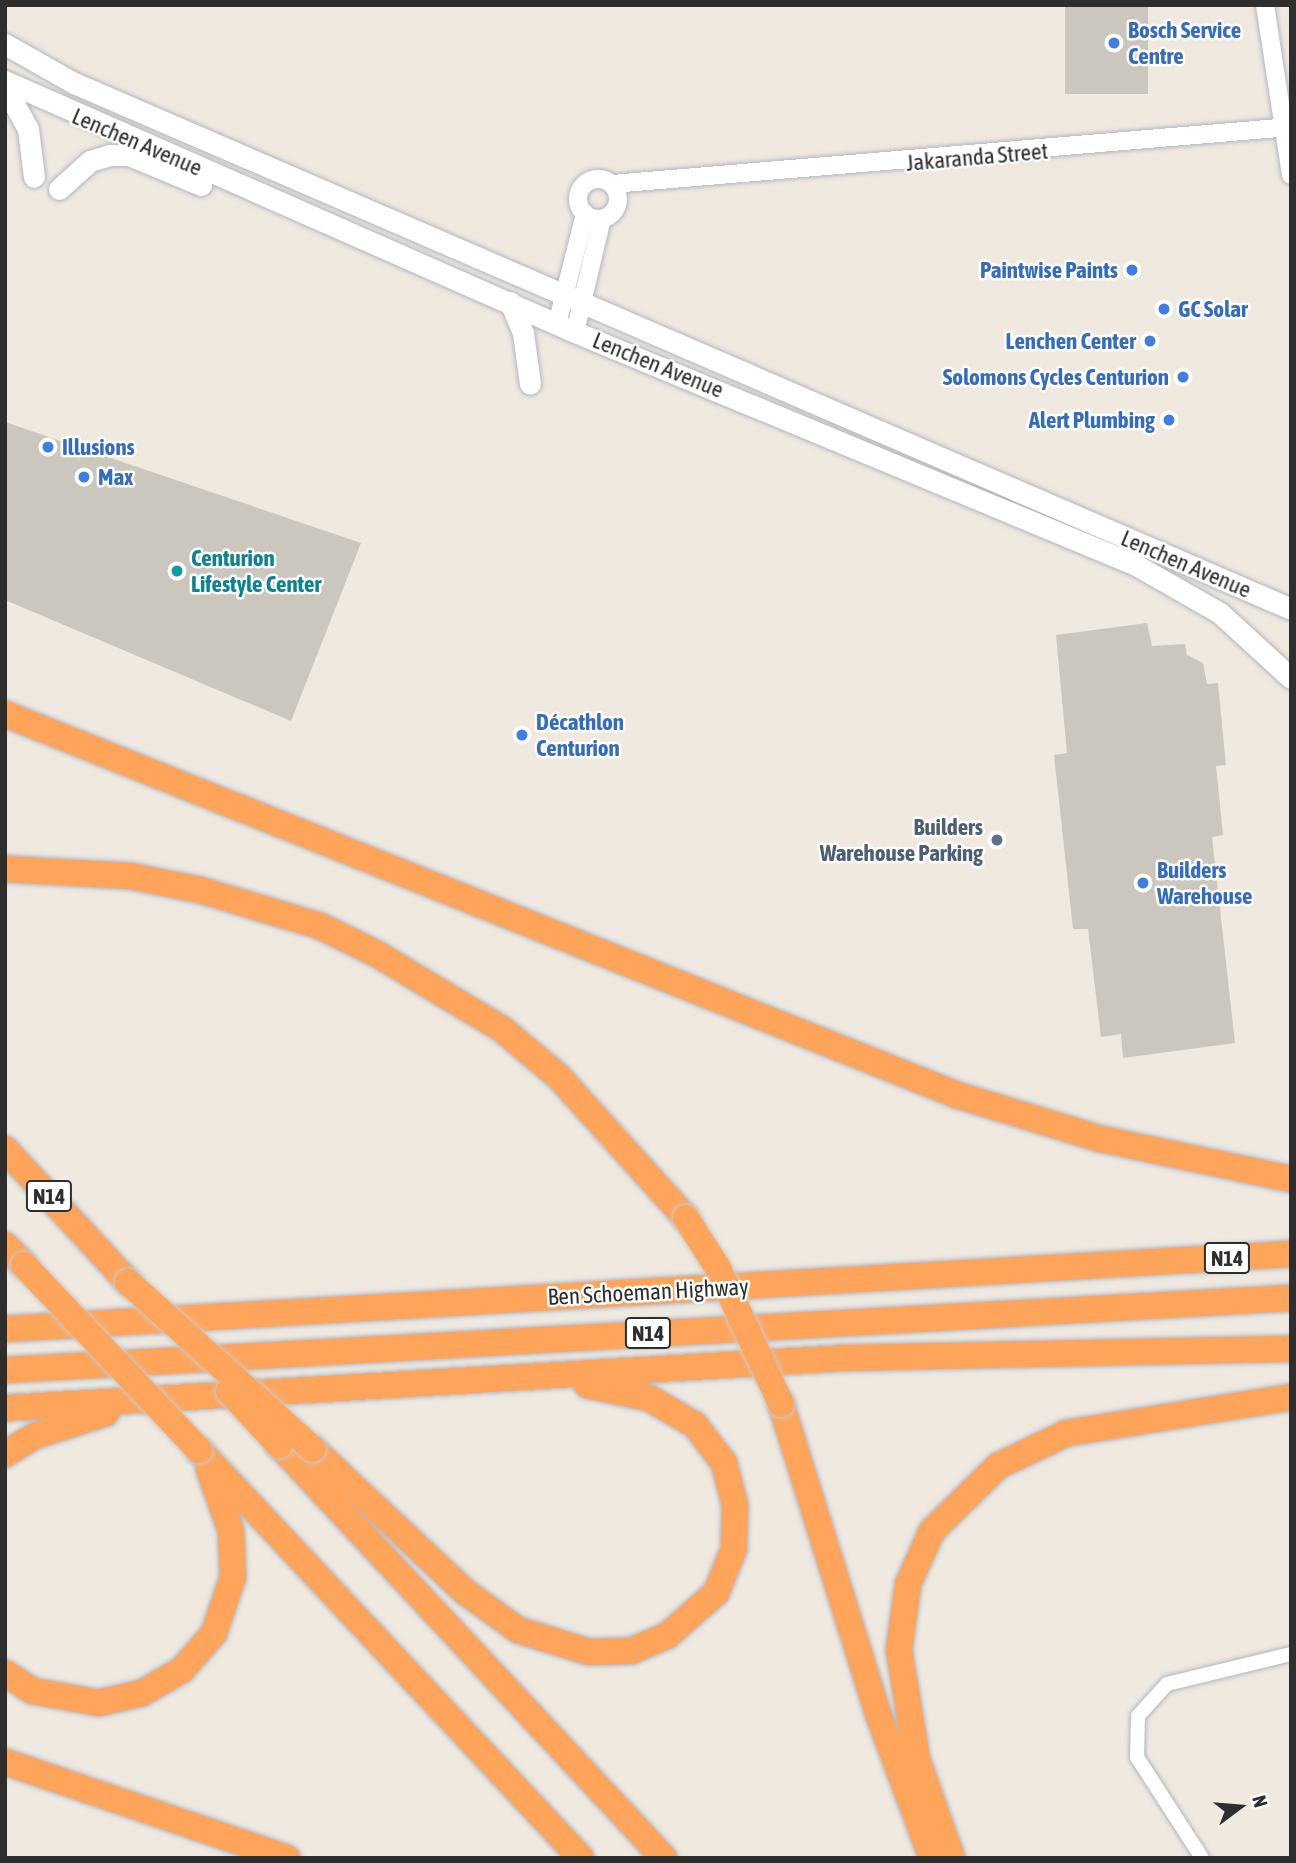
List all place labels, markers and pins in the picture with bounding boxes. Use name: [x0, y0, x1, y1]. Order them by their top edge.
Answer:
place label: Bosch Service Centre: [1128, 16, 1241, 70]
marker: Bosch Service Centre: [1106, 35, 1122, 51]
place label: Paintwise Paints: [980, 256, 1118, 284]
marker: Paintwise Paints: [1124, 262, 1140, 278]
place label: GC Solar: [1178, 295, 1248, 323]
marker: GC Solar: [1156, 301, 1172, 317]
place label: Lenchen Center: [1006, 327, 1136, 355]
marker: Lenchen Center: [1142, 333, 1158, 349]
place label: Solomons Cycles Centurion: [943, 363, 1169, 391]
marker: Solomons Cycles Centurion: [1175, 369, 1191, 385]
place label: Alert Plumbing: [1029, 406, 1155, 434]
marker: Alert Plumbing: [1161, 412, 1177, 428]
place label: Illusions: [62, 433, 135, 461]
marker: Illusions: [40, 439, 56, 455]
place label: Max: [98, 463, 133, 491]
marker: Max: [76, 469, 92, 485]
place label: Centurion Lifestyle Center: [191, 544, 321, 598]
marker: Centurion Lifestyle Center: [169, 563, 185, 579]
place label: Décathlon Centurion: [536, 708, 624, 762]
marker: Décathlon Centurion: [514, 727, 530, 743]
place label: Builders Warehouse Parking: [820, 813, 983, 867]
marker: Builders Warehouse Parking: [989, 832, 1005, 848]
place label: Builders Warehouse: [1157, 856, 1253, 910]
marker: Builders Warehouse: [1135, 875, 1151, 891]

